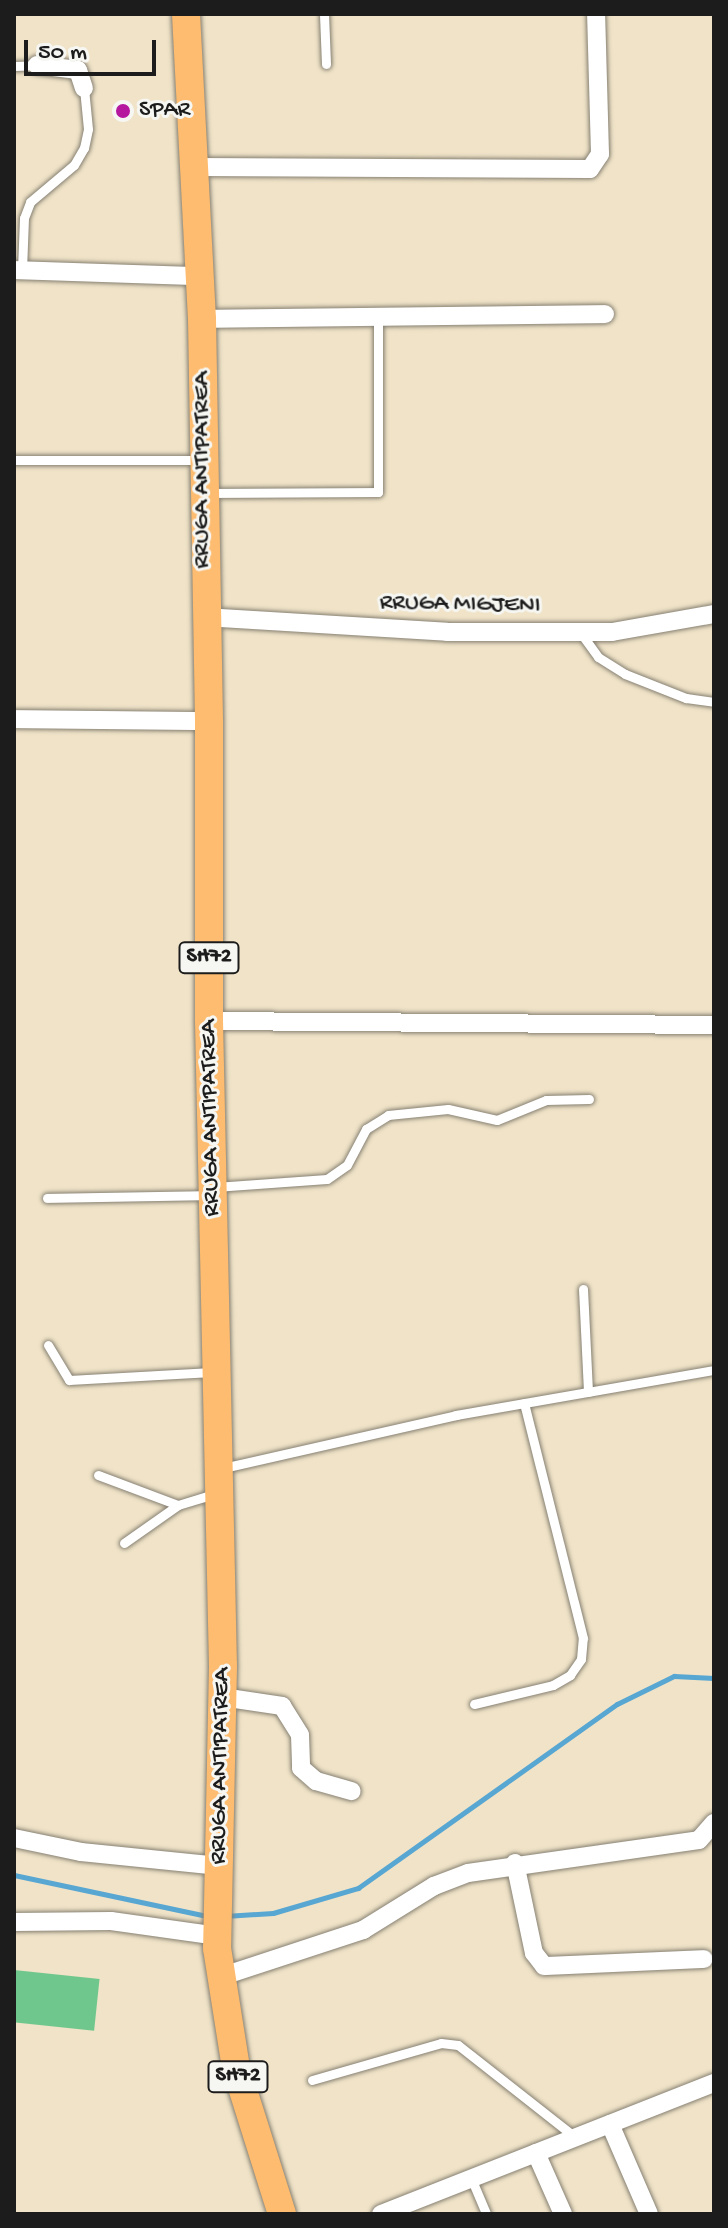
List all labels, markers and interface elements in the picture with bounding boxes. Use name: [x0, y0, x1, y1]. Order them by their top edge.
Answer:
scale bar: [28, 24, 160, 74]
text: 50 m: [38, 39, 87, 68]
place label: SPAR: [139, 97, 190, 125]
marker: SPAR: [114, 102, 132, 120]
street label: RRUGA ANTIPATREA: [189, 371, 217, 569]
street label: RRUGA MIGJENI: [379, 589, 541, 621]
road number: SH72: [177, 940, 241, 976]
street label: RRUGA ANTIPATREA: [195, 1019, 227, 1217]
street label: RRUGA ANTIPATREA: [205, 1667, 237, 1865]
road number: SH72: [206, 2059, 270, 2095]

